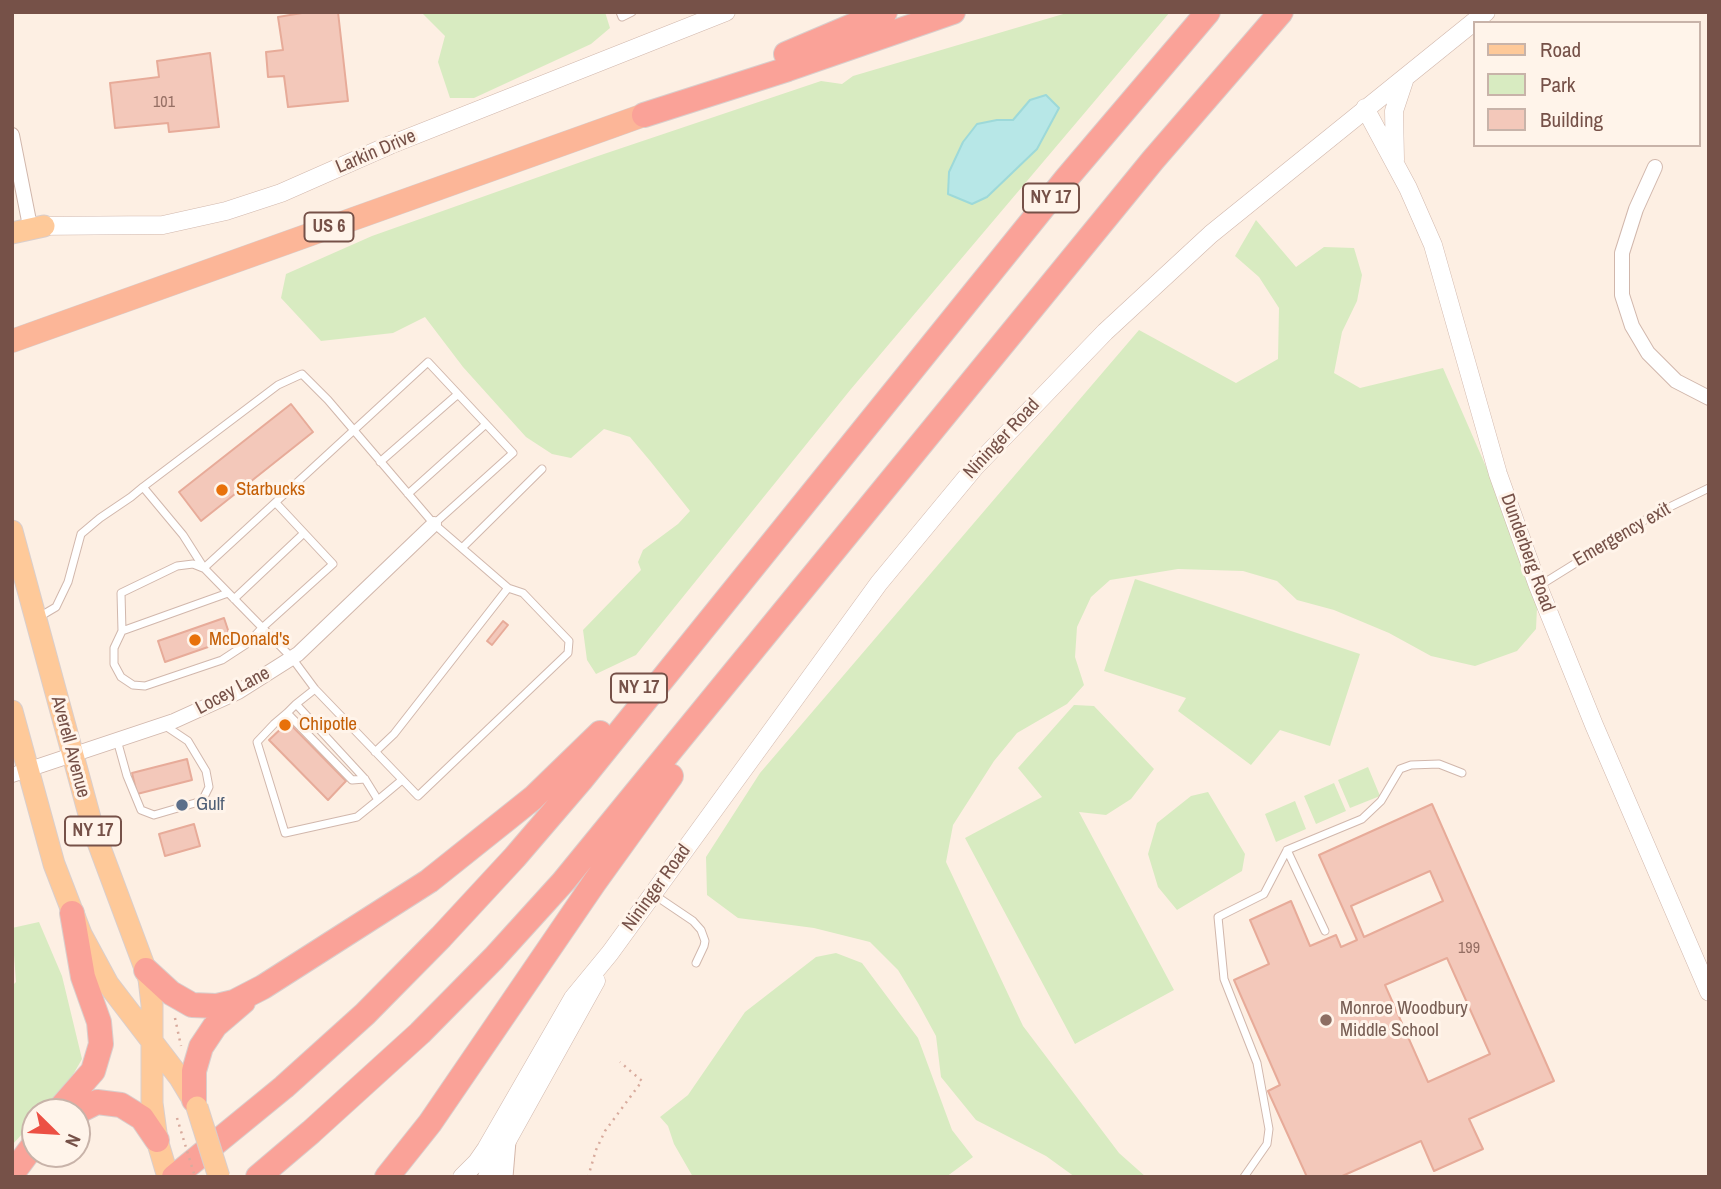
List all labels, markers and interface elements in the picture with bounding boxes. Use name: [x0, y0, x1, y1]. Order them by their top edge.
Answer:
legend: [1472, 21, 1700, 147]
text: Road: [1540, 35, 1581, 64]
text: Park: [1540, 70, 1575, 99]
house number: 101: [153, 93, 175, 113]
text: Building: [1540, 105, 1603, 134]
street label: Larkin Drive: [332, 125, 420, 179]
road number: NY 17: [1023, 183, 1079, 212]
road number: US 6: [304, 212, 354, 242]
street label: Nininger Road: [959, 394, 1045, 484]
place label: Starbucks: [236, 479, 305, 501]
marker: Starbucks: [214, 482, 230, 498]
street label: Dunderberg Road: [1495, 491, 1559, 615]
street label: Emergency exit: [1569, 498, 1675, 572]
place label: McDonald's: [209, 629, 290, 651]
marker: McDonald's: [187, 632, 203, 648]
street label: Locey Lane: [192, 662, 274, 720]
road number: NY 17: [611, 674, 667, 702]
street label: Averell Avenue: [45, 694, 95, 800]
place label: Chipotle: [299, 714, 357, 736]
marker: Chipotle: [277, 717, 293, 733]
place label: Gulf: [196, 794, 225, 816]
marker: Gulf: [174, 797, 190, 813]
road number: NY 17: [65, 816, 121, 846]
street label: Nininger Road: [618, 840, 696, 936]
house number: 199: [1458, 939, 1480, 959]
place label: Monroe Woodbury Middle School: [1340, 998, 1468, 1042]
marker: Monroe Woodbury Middle School: [1318, 1012, 1334, 1028]
north arrow: [21, 1098, 91, 1168]
text: N: [59, 1130, 88, 1151]

